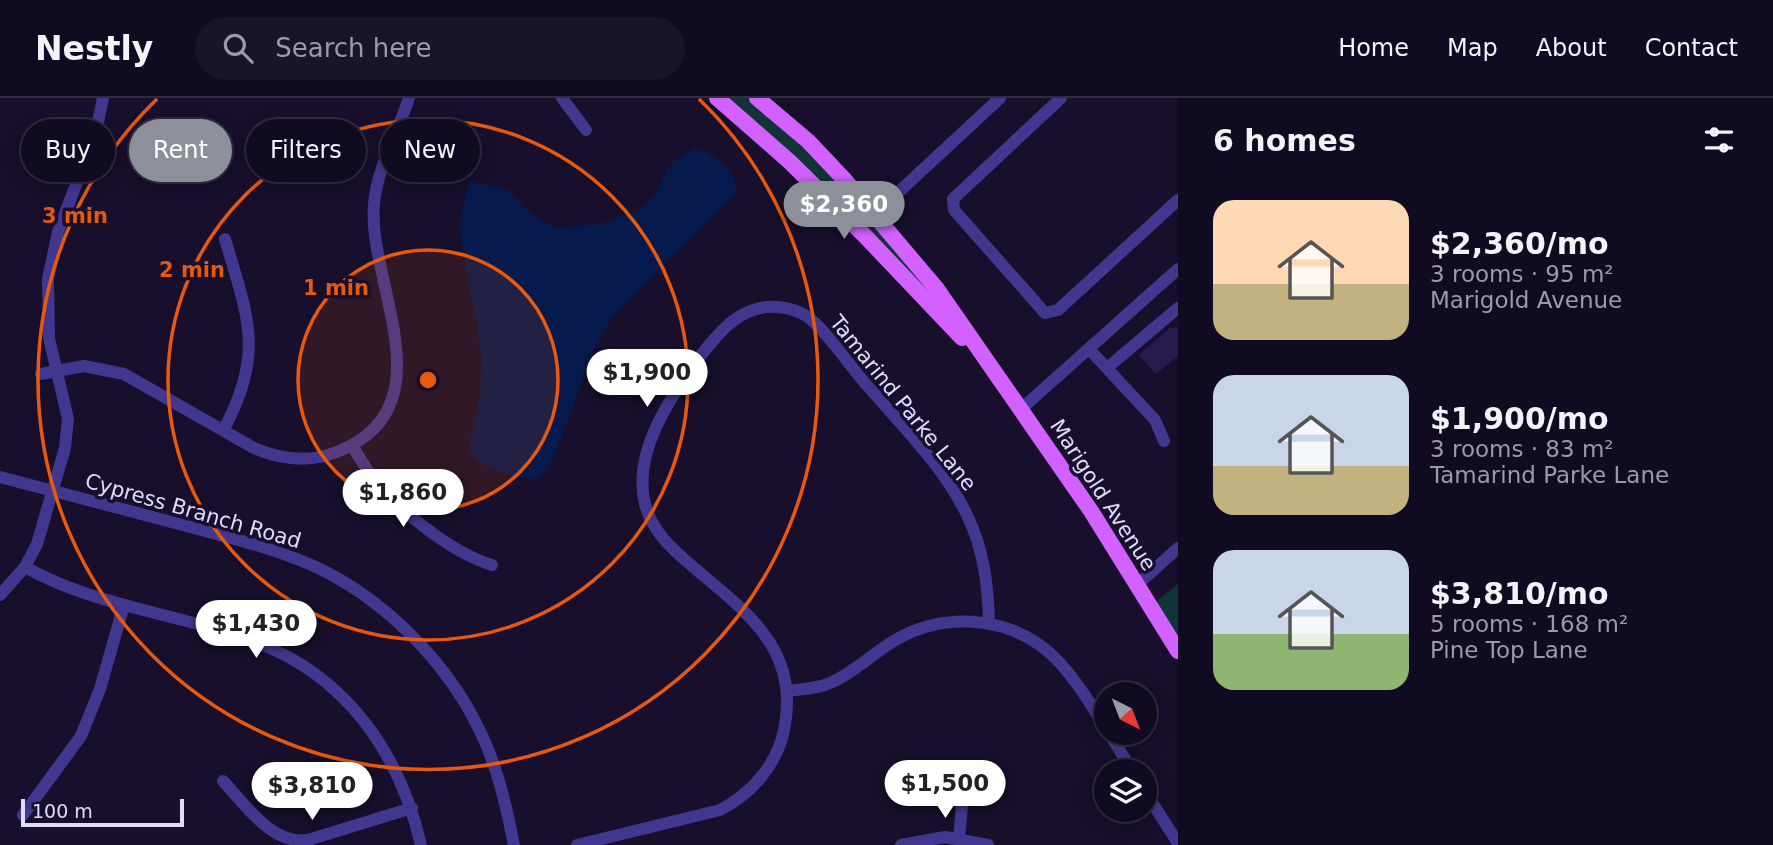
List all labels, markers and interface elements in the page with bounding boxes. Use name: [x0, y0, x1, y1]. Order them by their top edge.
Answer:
search box: [195, 17, 685, 80]
text: Nestly: [35, 29, 153, 68]
icon: search: [219, 29, 257, 67]
text: Search here: [275, 33, 431, 63]
text: Home: [1338, 34, 1409, 62]
text: Map: [1447, 34, 1498, 62]
text: About: [1536, 34, 1607, 62]
text: Contact: [1645, 34, 1738, 62]
chip: Buy: [21, 119, 115, 182]
chip: Rent: [129, 119, 232, 182]
chip: Filters: [246, 119, 366, 182]
chip: New: [380, 119, 480, 182]
icon: filters: [1700, 121, 1738, 159]
text: 6 homes: [1213, 123, 1356, 158]
pin: $2,360: [787, 181, 901, 241]
text: $2,360: [800, 191, 888, 217]
text: 3 min: [42, 204, 108, 228]
text: $2,360/mo: [1430, 226, 1609, 261]
icon: home: [1269, 228, 1353, 312]
text: 2 min: [159, 258, 225, 282]
text: 3 rooms · 95 m²: [1430, 261, 1614, 287]
text: 1 min: [303, 276, 369, 300]
text: Marigold Avenue: [1430, 287, 1622, 313]
street label: Tamarind Parke Lane: [824, 310, 981, 495]
pin: $1,900: [590, 350, 704, 409]
text: $1,900: [603, 359, 691, 385]
centre of rings: [416, 368, 440, 392]
text: $1,900/mo: [1430, 401, 1609, 436]
icon: home: [1269, 403, 1353, 487]
street label: Marigold Avenue: [1045, 415, 1161, 575]
text: 3 rooms · 83 m²: [1430, 436, 1614, 462]
text: Tamarind Parke Lane: [1430, 462, 1669, 488]
street label: Cypress Branch Road: [82, 469, 304, 553]
pin: $1,860: [346, 470, 460, 529]
text: $1,860: [359, 479, 447, 505]
text: $3,810/mo: [1430, 576, 1609, 611]
icon: home: [1269, 578, 1353, 662]
pin: $1,430: [199, 601, 313, 660]
text: $1,430: [212, 610, 300, 636]
text: 5 rooms · 168 m²: [1430, 611, 1628, 637]
text: Pine Top Lane: [1430, 637, 1588, 663]
north arrow: [1094, 682, 1157, 746]
map controls: [1094, 682, 1157, 822]
button: layers: [1094, 759, 1157, 822]
pin: $1,500: [888, 760, 1002, 820]
pin: $3,810: [255, 762, 369, 822]
text: $1,500: [901, 770, 989, 796]
text: $3,810: [268, 772, 356, 798]
scale bar: [21, 796, 184, 828]
text: 100 m: [32, 800, 93, 822]

